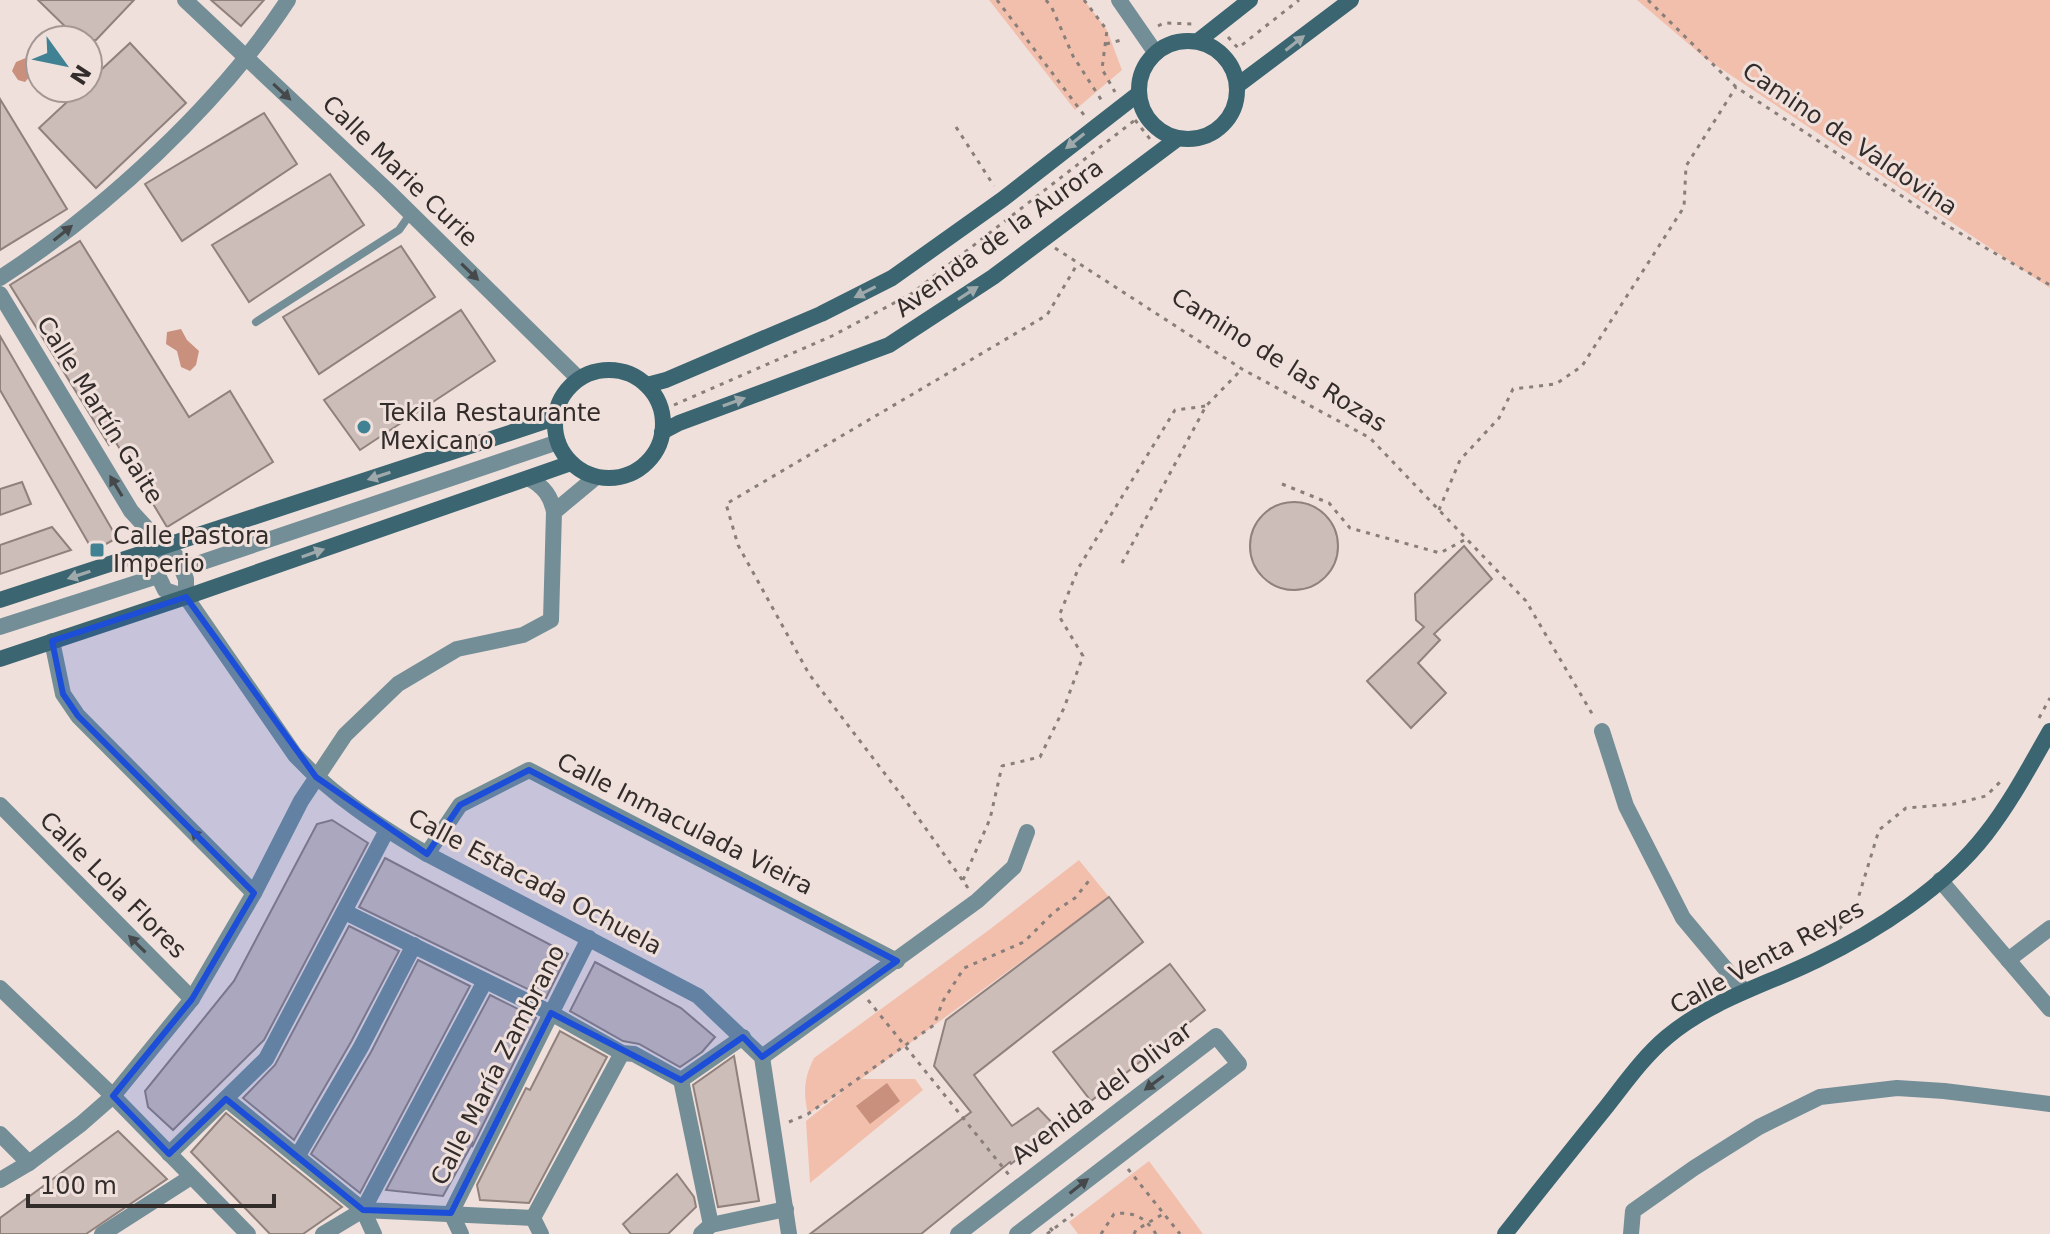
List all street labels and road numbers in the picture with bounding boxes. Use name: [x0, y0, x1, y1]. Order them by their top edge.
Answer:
street label: Camino de Valdovina: [1737, 57, 1963, 221]
street label: Calle Marie Curie: [317, 90, 483, 252]
street label: Avenida de la Aurora: [890, 153, 1108, 323]
street label: Camino de las Rozas: [1166, 282, 1392, 438]
street label: Calle Martín Gaite: [31, 311, 169, 509]
street label: Calle Inmaculada Vieira: [552, 747, 818, 901]
street label: Calle Estacada Ochuela: [403, 803, 667, 961]
street label: Calle Lola Flores: [34, 806, 192, 964]
street label: Calle Venta Reyes: [1665, 894, 1869, 1020]
street label: Calle María Zambrano: [425, 940, 571, 1190]
street label: Avenida del Olivar: [1006, 1016, 1198, 1170]

